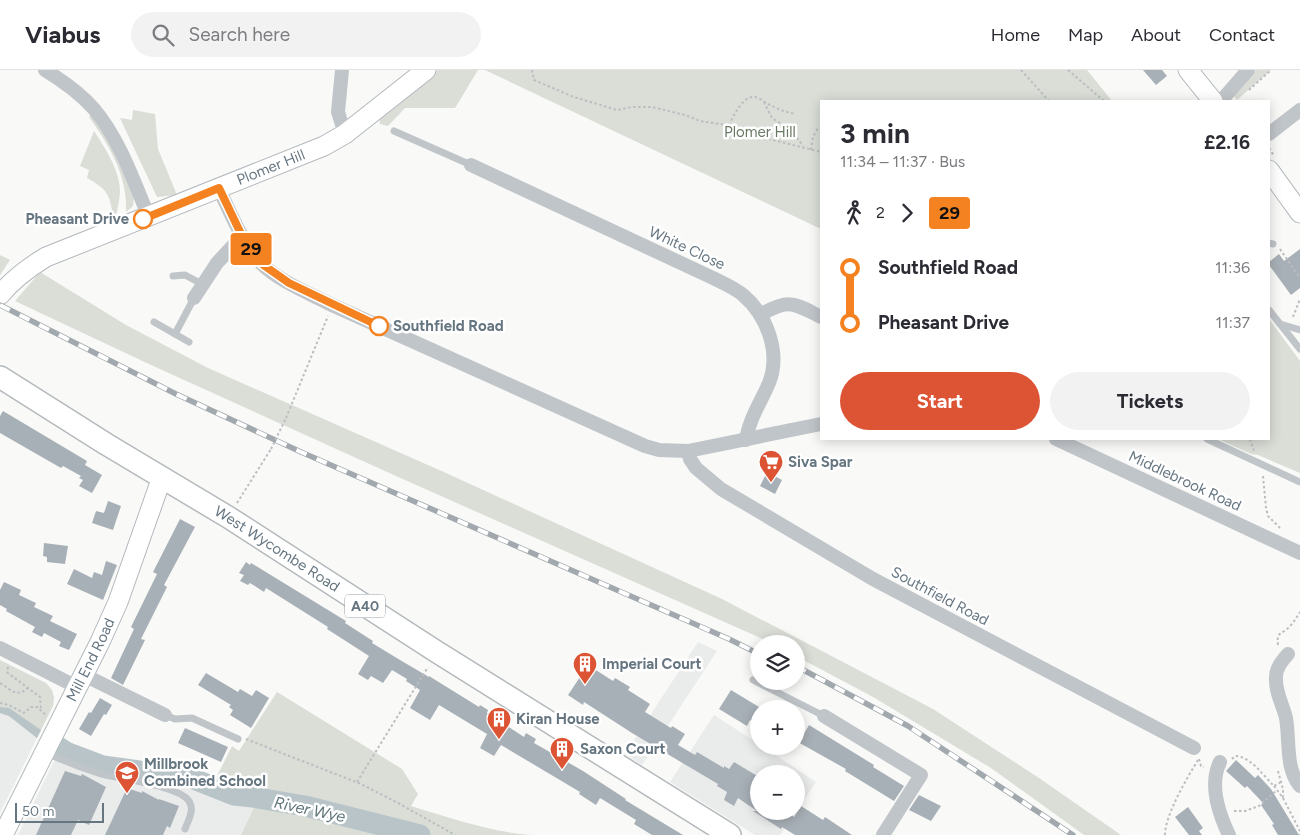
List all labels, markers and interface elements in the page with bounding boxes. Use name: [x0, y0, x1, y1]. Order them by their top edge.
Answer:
search box: [131, 12, 481, 57]
text: Viabus: [25, 20, 101, 49]
icon: search: [149, 21, 177, 49]
text: Search here: [189, 23, 290, 46]
text: Home: [991, 24, 1040, 46]
text: Map: [1068, 24, 1103, 46]
text: About: [1131, 24, 1181, 46]
text: Contact: [1209, 24, 1275, 46]
text: 3 min: [840, 116, 910, 150]
park label: Plomer Hill: [724, 123, 796, 141]
text: £2.16: [1204, 131, 1250, 154]
street label: Plomer Hill: [234, 146, 307, 189]
text: 11:34 – 11:37 · Bus: [840, 152, 965, 171]
icon: walk: [840, 199, 868, 227]
icon: forward: [893, 199, 921, 227]
text: 29: [939, 202, 960, 224]
text: 2: [876, 203, 885, 222]
marker: Pheasant Drive: [133, 209, 153, 229]
place label: Pheasant Drive: [25, 210, 130, 228]
street label: White Close: [646, 223, 728, 273]
line badge: 29: [228, 233, 274, 265]
text: 29: [241, 238, 261, 260]
text: Southfield Road: [878, 256, 1018, 279]
text: 11:36: [1215, 258, 1250, 277]
text: Pheasant Drive: [878, 311, 1009, 334]
text: 11:37: [1215, 313, 1250, 332]
marker: Southfield Road: [369, 316, 389, 336]
place label: Southfield Road: [393, 317, 504, 335]
button: Start: [840, 372, 1040, 430]
button: Tickets: [1050, 372, 1250, 430]
street label: Middlebrook Road: [1126, 447, 1244, 515]
supermarket icon: Siva Spar: [758, 449, 784, 483]
place label: Siva Spar: [788, 453, 853, 471]
street label: West Wycombe Road: [211, 502, 343, 596]
street label: Southfield Road: [888, 563, 992, 629]
road number: A40: [345, 594, 385, 618]
street label: Mill End Road: [63, 615, 119, 705]
map controls: [750, 635, 805, 820]
button: layers: [750, 635, 805, 690]
building icon: Imperial Court: [572, 651, 598, 685]
place label: Imperial Court: [602, 655, 701, 673]
button: +: [750, 700, 805, 755]
building icon: Kiran House: [486, 706, 512, 740]
place label: Kiran House: [516, 710, 600, 728]
building icon: Saxon Court: [549, 736, 575, 770]
place label: Saxon Court: [580, 740, 666, 758]
place label: Millbrook Combined School: [144, 755, 266, 790]
school or university icon: Millbrook Combined School: [114, 760, 140, 794]
button: −: [750, 765, 805, 820]
water label: River Wye: [273, 793, 347, 826]
scale bar: [15, 800, 104, 823]
text: 50 m: [22, 803, 54, 820]

